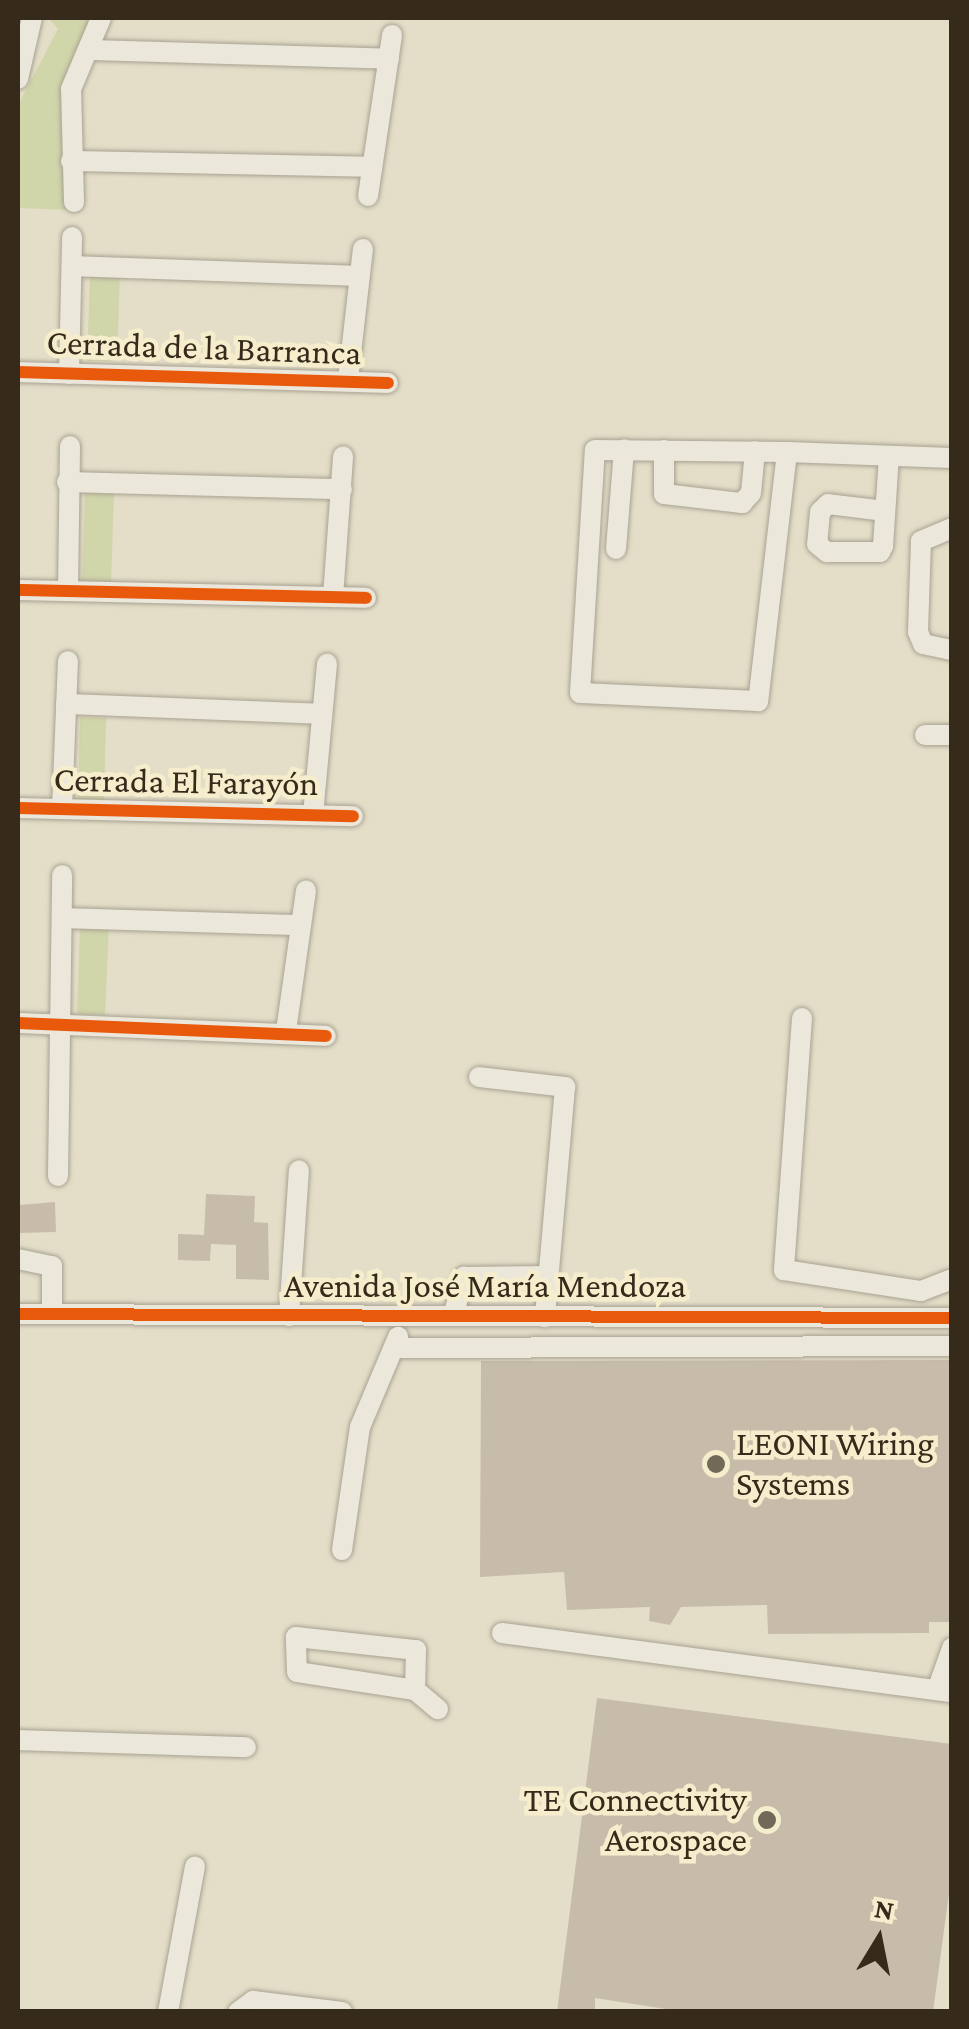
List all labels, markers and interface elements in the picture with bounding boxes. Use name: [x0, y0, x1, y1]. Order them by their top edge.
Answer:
street label: Cerrada de la Barranca: [46, 322, 362, 374]
street label: Cerrada El Farayón: [53, 759, 319, 805]
street label: Avenida José María Mendoza: [284, 1265, 686, 1307]
place label: LEONI Wiring Systems: [736, 1423, 934, 1505]
marker: LEONI Wiring Systems: [705, 1453, 727, 1475]
place label: TE Connectivity Aerospace: [523, 1779, 747, 1861]
marker: TE Connectivity Aerospace: [756, 1809, 778, 1831]
north arrow: [829, 1889, 929, 1989]
text: N: [872, 1892, 896, 1926]

